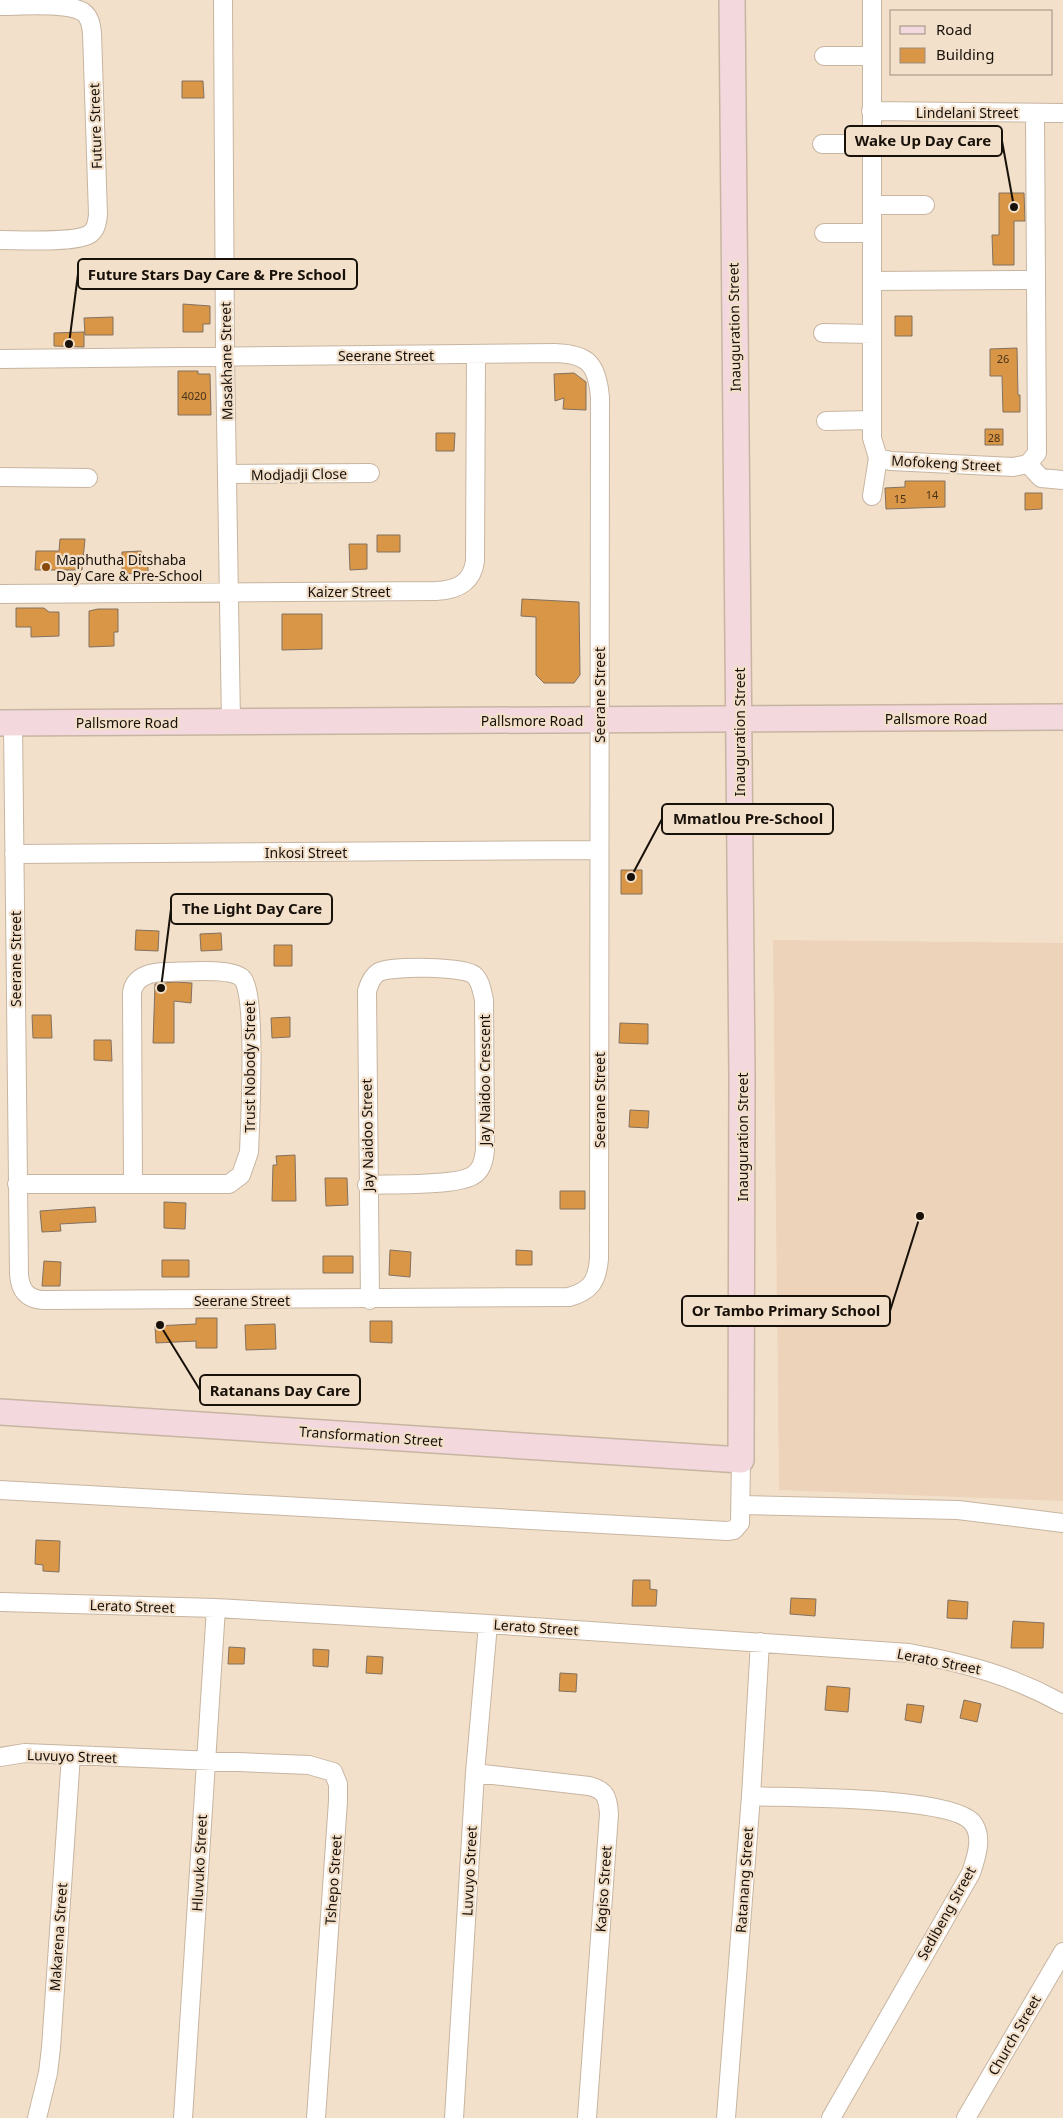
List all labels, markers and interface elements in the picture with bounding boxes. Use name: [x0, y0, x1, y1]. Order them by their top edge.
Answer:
legend: [890, 10, 1053, 75]
text: Road: [936, 19, 972, 39]
text: Building: [936, 44, 994, 64]
street label: Future Street: [84, 83, 106, 169]
street label: Lindelani Street: [916, 103, 1018, 122]
callout: Wake Up Day Care: [845, 126, 1002, 156]
text: Wake Up Day Care: [855, 130, 991, 150]
callout: Future Stars Day Care & Pre School: [78, 259, 357, 289]
street label: Inauguration Street: [723, 262, 745, 392]
text: Future Stars Day Care & Pre School: [88, 264, 346, 284]
street label: Masakhane Street: [215, 302, 237, 420]
street label: Seerane Street: [338, 346, 434, 365]
house number: 26: [997, 351, 1009, 366]
house number: 4020: [181, 388, 207, 403]
house number: 28: [988, 430, 1000, 445]
street label: Mofokeng Street: [891, 451, 1001, 475]
street label: Modjadji Close: [251, 464, 347, 484]
house number: 14: [926, 487, 939, 502]
house number: 15: [894, 491, 906, 506]
place label: Maphutha Ditshaba Day Care & Pre-School: [56, 550, 202, 585]
marker: Maphutha Ditshaba Day Care & Pre-School: [40, 561, 52, 573]
street label: Kaizer Street: [307, 582, 391, 601]
street label: Seerane Street: [590, 647, 609, 743]
street label: Inauguration Street: [730, 667, 749, 797]
street label: Pallsmore Road: [885, 709, 987, 728]
street label: Pallsmore Road: [481, 711, 583, 730]
street label: Pallsmore Road: [76, 713, 178, 732]
callout: Mmatlou Pre-School: [662, 804, 833, 834]
text: Mmatlou Pre-School: [673, 808, 823, 828]
street label: Inkosi Street: [265, 843, 347, 862]
callout: The Light Day Care: [171, 894, 332, 924]
text: The Light Day Care: [182, 898, 322, 918]
street label: Seerane Street: [6, 911, 25, 1007]
street label: Trust Nobody Street: [240, 1001, 259, 1133]
street label: Jay Naidoo Crescent: [475, 1014, 494, 1148]
street label: Seerane Street: [590, 1052, 609, 1148]
street label: Inauguration Street: [733, 1072, 752, 1202]
street label: Jay Naidoo Street: [357, 1078, 378, 1194]
street label: Seerane Street: [194, 1291, 290, 1310]
callout: Or Tambo Primary School: [682, 1296, 890, 1326]
text: Or Tambo Primary School: [692, 1300, 880, 1320]
callout: Ratanans Day Care: [200, 1375, 360, 1405]
text: Ratanans Day Care: [210, 1380, 350, 1400]
street label: Transformation Street: [298, 1421, 444, 1451]
street label: Lerato Street: [89, 1595, 175, 1617]
street label: Lerato Street: [493, 1615, 579, 1639]
street label: Lerato Street: [896, 1644, 982, 1678]
street label: Luvuyo Street: [27, 1745, 117, 1767]
street label: Hluvuko Street: [187, 1814, 211, 1912]
street label: Luvuyo Street: [457, 1826, 481, 1916]
street label: Ratanang Street: [731, 1826, 757, 1934]
street label: Tshepo Street: [320, 1834, 346, 1926]
street label: Kagiso Street: [591, 1845, 615, 1933]
street label: Sedibeng Street: [912, 1863, 980, 1963]
street label: Makarena Street: [45, 1882, 71, 1992]
street label: Church Street: [983, 1991, 1045, 2079]

